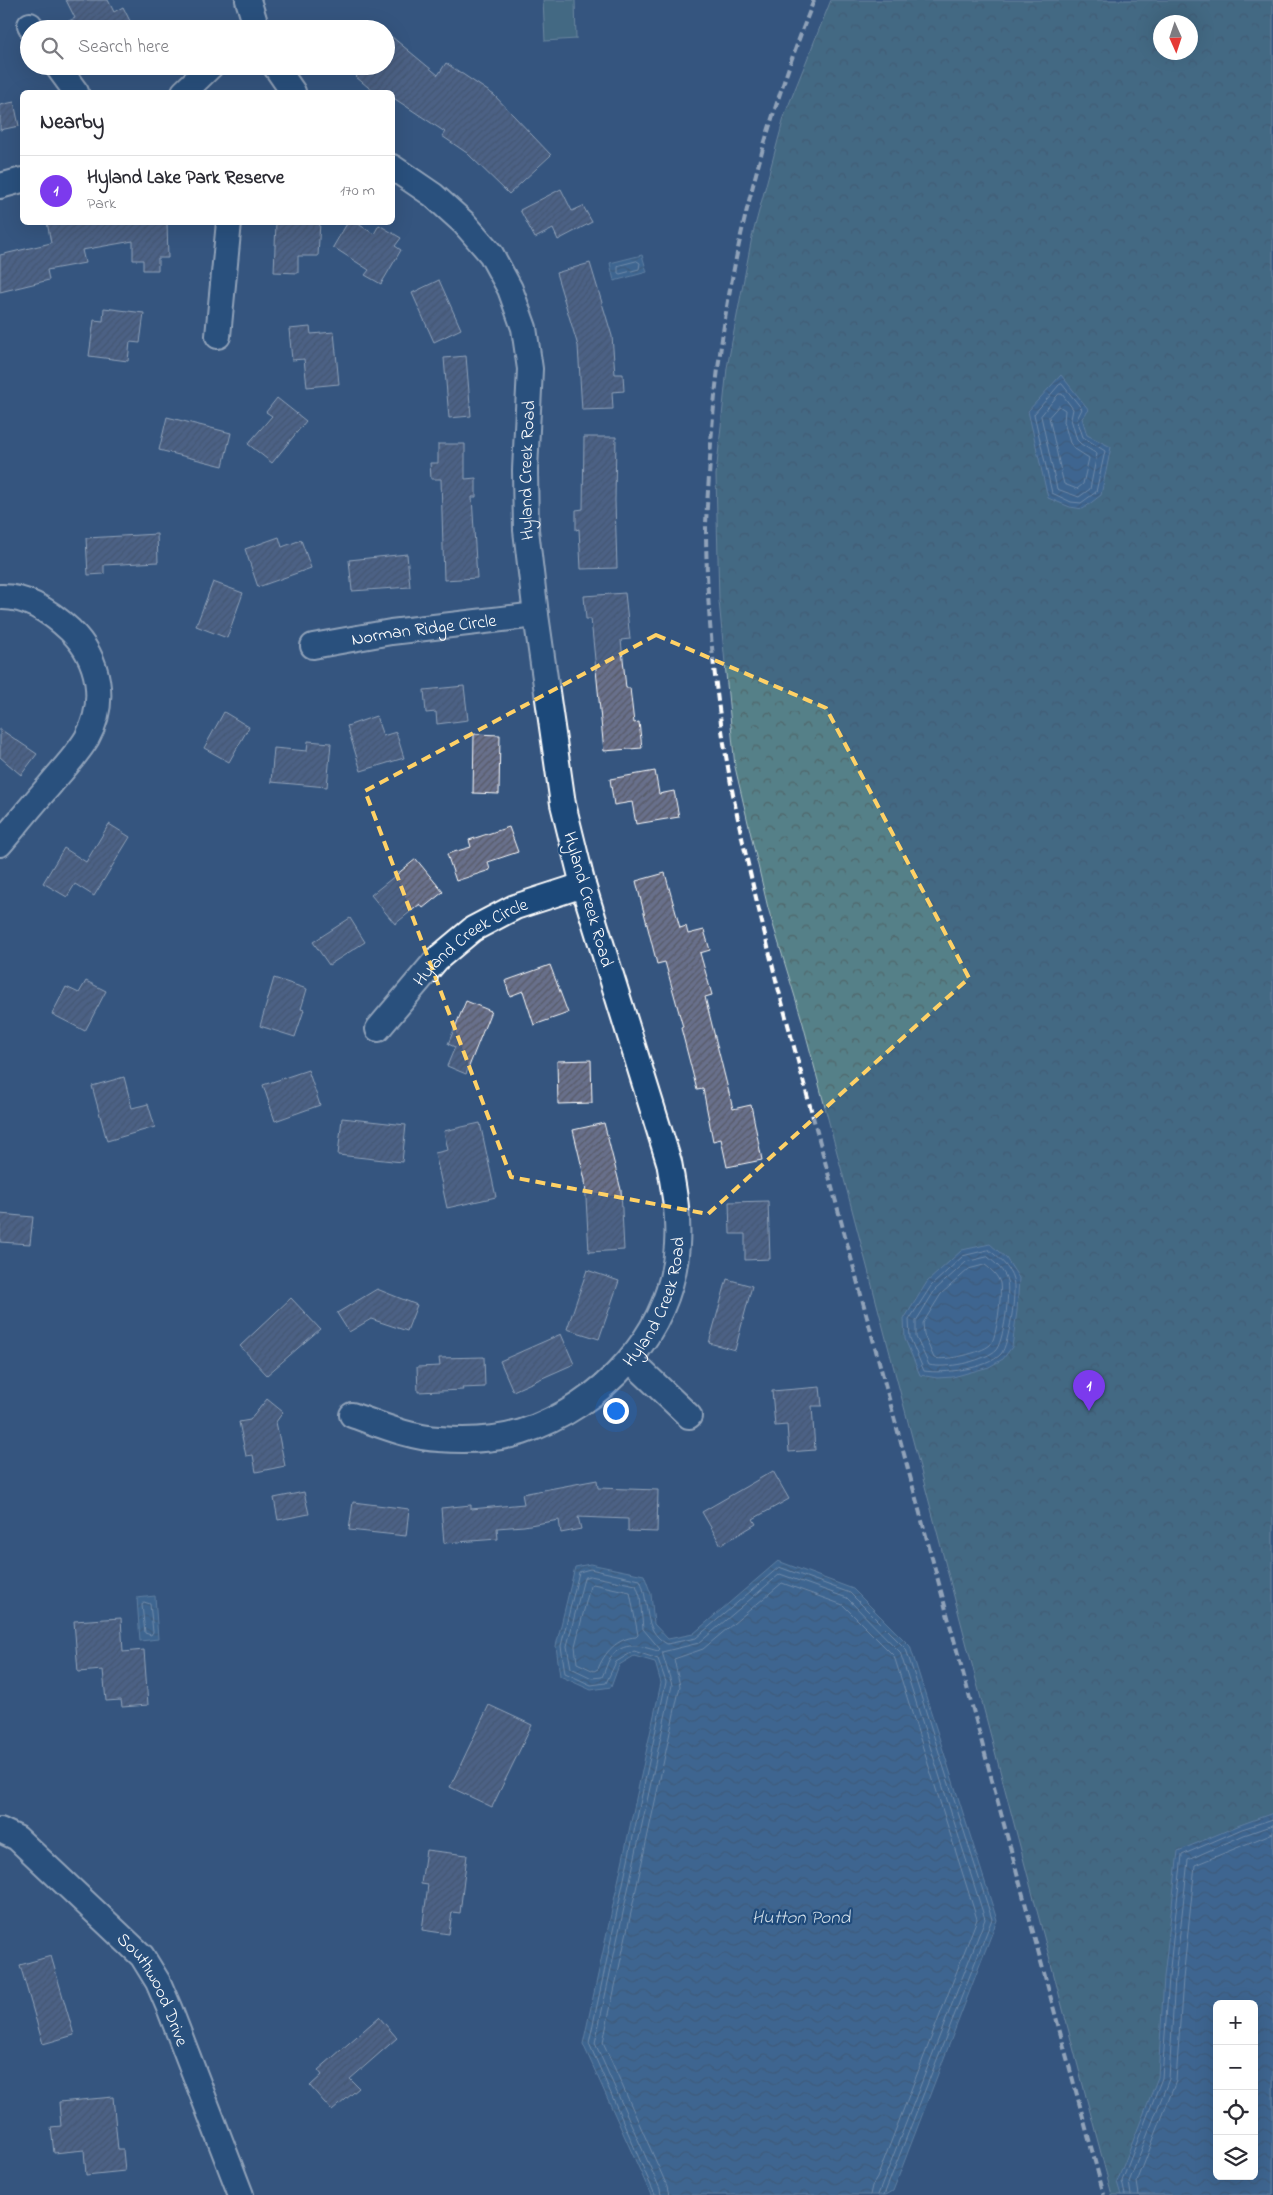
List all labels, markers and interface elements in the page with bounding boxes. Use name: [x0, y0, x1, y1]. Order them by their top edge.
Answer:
north arrow: [1153, 15, 1198, 60]
search box: [20, 20, 395, 75]
icon: search: [38, 34, 66, 62]
text: Search here: [78, 34, 169, 61]
text: Nearby: [40, 108, 104, 138]
text: Hyland Lake Park Reserve: [87, 165, 284, 192]
text: 1: [53, 179, 59, 203]
text: 170 m: [340, 179, 375, 203]
text: Park: [87, 192, 116, 216]
street label: Hyland Creek Road: [514, 400, 543, 542]
street label: Norman Ridge Circle: [349, 609, 499, 654]
street label: Hyland Creek Road: [555, 829, 619, 970]
street label: Hyland Creek Circle: [408, 892, 532, 993]
street label: Hyland Creek Road: [618, 1236, 692, 1373]
pin: 1: [1073, 1370, 1105, 1411]
your location: [603, 1398, 629, 1424]
water label: Hutton Pond: [752, 1905, 852, 1932]
street label: Southwood Drive: [110, 1927, 194, 2051]
map controls: [1213, 2000, 1258, 2180]
button: +: [1213, 2000, 1258, 2045]
button: −: [1213, 2045, 1258, 2090]
button: locate: [1213, 2090, 1258, 2135]
button: layers: [1213, 2135, 1258, 2180]

